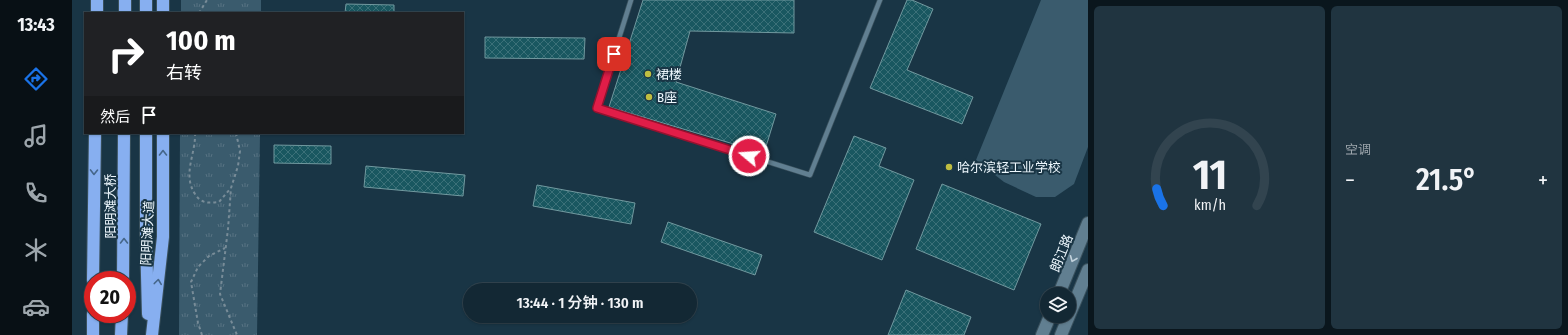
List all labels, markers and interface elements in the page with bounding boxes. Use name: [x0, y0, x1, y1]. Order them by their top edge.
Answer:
text: 13:43: [17, 14, 55, 36]
text: 100 m: [166, 24, 236, 57]
icon: right: [100, 28, 152, 80]
pin: [597, 37, 631, 71]
icon: arrive: [603, 43, 625, 65]
text: 右转: [166, 62, 202, 84]
icon: directions: [22, 65, 50, 93]
place label: 裙楼: [656, 67, 682, 82]
marker: 裙楼: [643, 69, 653, 79]
place label: B座: [657, 90, 677, 105]
marker: B座: [644, 92, 654, 102]
icon: arrive: [138, 104, 160, 126]
text: 然后: [100, 108, 130, 126]
icon: music: [22, 122, 50, 150]
position arrow: [728, 135, 770, 177]
text: 空调: [1345, 142, 1371, 157]
text: 11: [1192, 149, 1227, 199]
one-way arrow: [159, 150, 167, 156]
place label: 哈尔滨轻工业学校: [957, 160, 1061, 175]
marker: 哈尔滨轻工业学校: [944, 162, 954, 172]
text: 21.5°: [1416, 162, 1477, 198]
text: −: [1345, 167, 1355, 194]
text: +: [1538, 167, 1548, 194]
one-way arrow: [90, 169, 98, 175]
street label: 阳明滩大桥: [103, 173, 118, 239]
icon: phone: [22, 179, 50, 207]
text: km/h: [1194, 196, 1225, 213]
street label: 阳明滩大道: [138, 200, 157, 266]
street label: 朗江路: [1047, 232, 1076, 274]
icon: climate: [22, 236, 50, 264]
one-way arrow: [120, 238, 128, 244]
one-way arrow: [1070, 255, 1078, 262]
speed limit sign: 20: [84, 271, 136, 323]
one-way arrow: [153, 279, 162, 285]
map controls: [1040, 287, 1076, 323]
button: layers: [1040, 287, 1076, 323]
icon: car: [22, 293, 50, 321]
text: 13:44 · 1 分钟 · 130 m: [516, 294, 644, 312]

